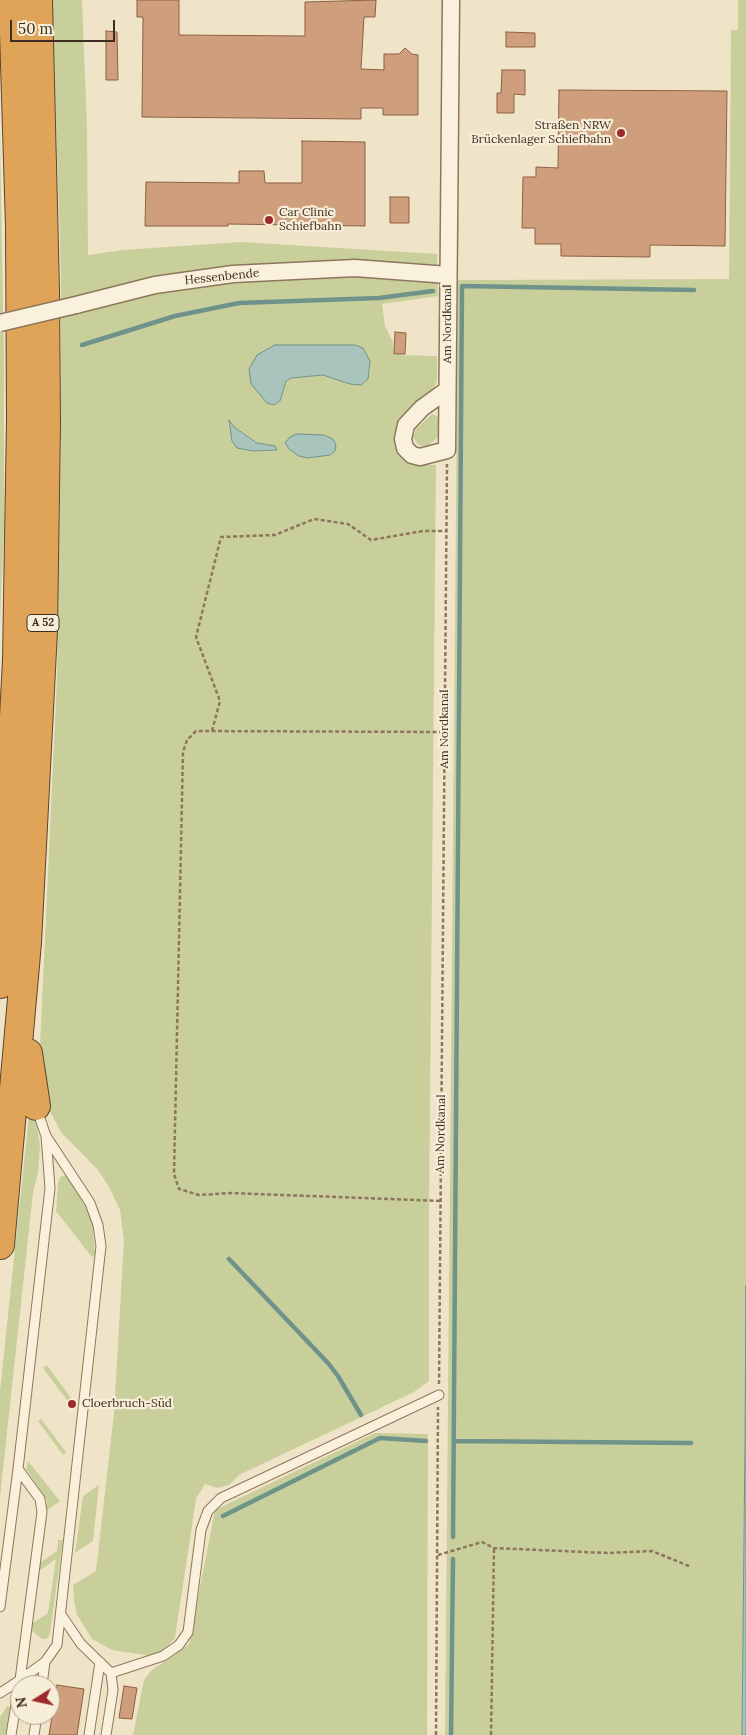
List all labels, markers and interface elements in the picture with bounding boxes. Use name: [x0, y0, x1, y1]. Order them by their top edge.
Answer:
scale bar: [12, 10, 118, 42]
text: 50 m: [18, 19, 53, 38]
place label: Straßen NRW Brückenlager Schiefbahn: [471, 119, 611, 147]
marker: Straßen NRW Brückenlager Schiefbahn: [615, 127, 627, 139]
place label: Car Clinic Schiefbahn: [279, 206, 342, 234]
marker: Car Clinic Schiefbahn: [263, 214, 275, 226]
street label: Hessenbende: [184, 266, 260, 288]
street label: Am Nordkanal: [441, 284, 455, 364]
road number: A 52: [27, 614, 59, 632]
street label: Am Nordkanal: [438, 689, 452, 769]
street label: Am Nordkanal: [433, 1094, 449, 1174]
place label: Cloerbruch-Süd: [82, 1397, 172, 1411]
marker: Cloerbruch-Süd: [66, 1398, 78, 1410]
north arrow: [10, 1675, 60, 1725]
text: N: [11, 1696, 31, 1709]

